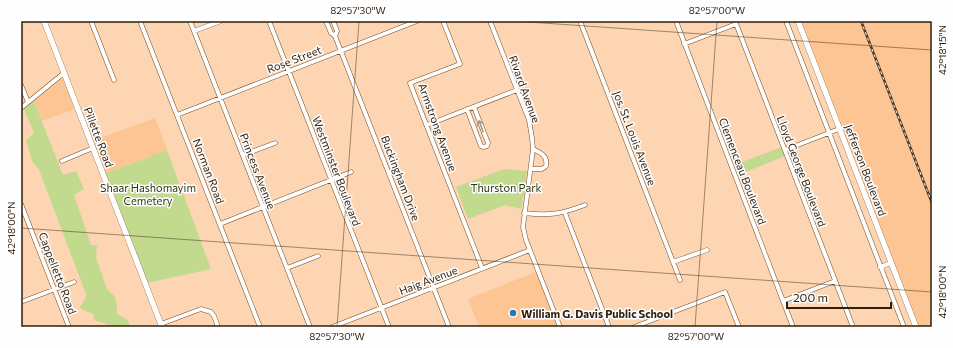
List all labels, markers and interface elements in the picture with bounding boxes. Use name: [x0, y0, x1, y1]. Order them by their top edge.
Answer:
text: 82°57'30"W: [330, 4, 386, 16]
text: 82°57'00"W: [689, 4, 745, 16]
text: 42°18'15"N: [936, 25, 948, 75]
street label: Rose Street: [265, 42, 324, 75]
street label: Rivard Avenue: [507, 53, 543, 125]
street label: Armstrong Avenue: [416, 81, 460, 173]
street label: Jos. St. Louis Avenue: [610, 89, 659, 188]
street label: Pillette Road: [82, 105, 116, 169]
street label: Lloyd George Boulevard: [775, 113, 829, 229]
street label: Westminster Boulevard: [310, 114, 364, 228]
street label: Clemenceau Boulevard: [717, 116, 769, 226]
one-way arrow: [476, 121, 484, 133]
street label: Jefferson Boulevard: [842, 122, 889, 218]
street label: Princess Avenue: [238, 131, 279, 211]
street label: Buckingham Drive: [379, 134, 423, 223]
street label: Norman Road: [191, 137, 227, 205]
park label: Shaar Hashomayim Cemetery: [100, 181, 196, 207]
park label: Thurston Park: [470, 181, 542, 194]
text: 42°18'00"N: [5, 202, 17, 254]
street label: Cappelletto Road: [36, 230, 80, 316]
street label: Haig Avenue: [397, 263, 459, 297]
text: 42°18'00"N: [936, 266, 948, 318]
scale bar: [787, 284, 891, 310]
text: 200 m: [793, 290, 828, 304]
place label: William G. Davis Public School: [521, 307, 673, 320]
marker: William G. Davis Public School: [508, 308, 518, 318]
text: 82°57'30"W: [309, 330, 365, 342]
text: 82°57'00"W: [668, 330, 724, 342]

